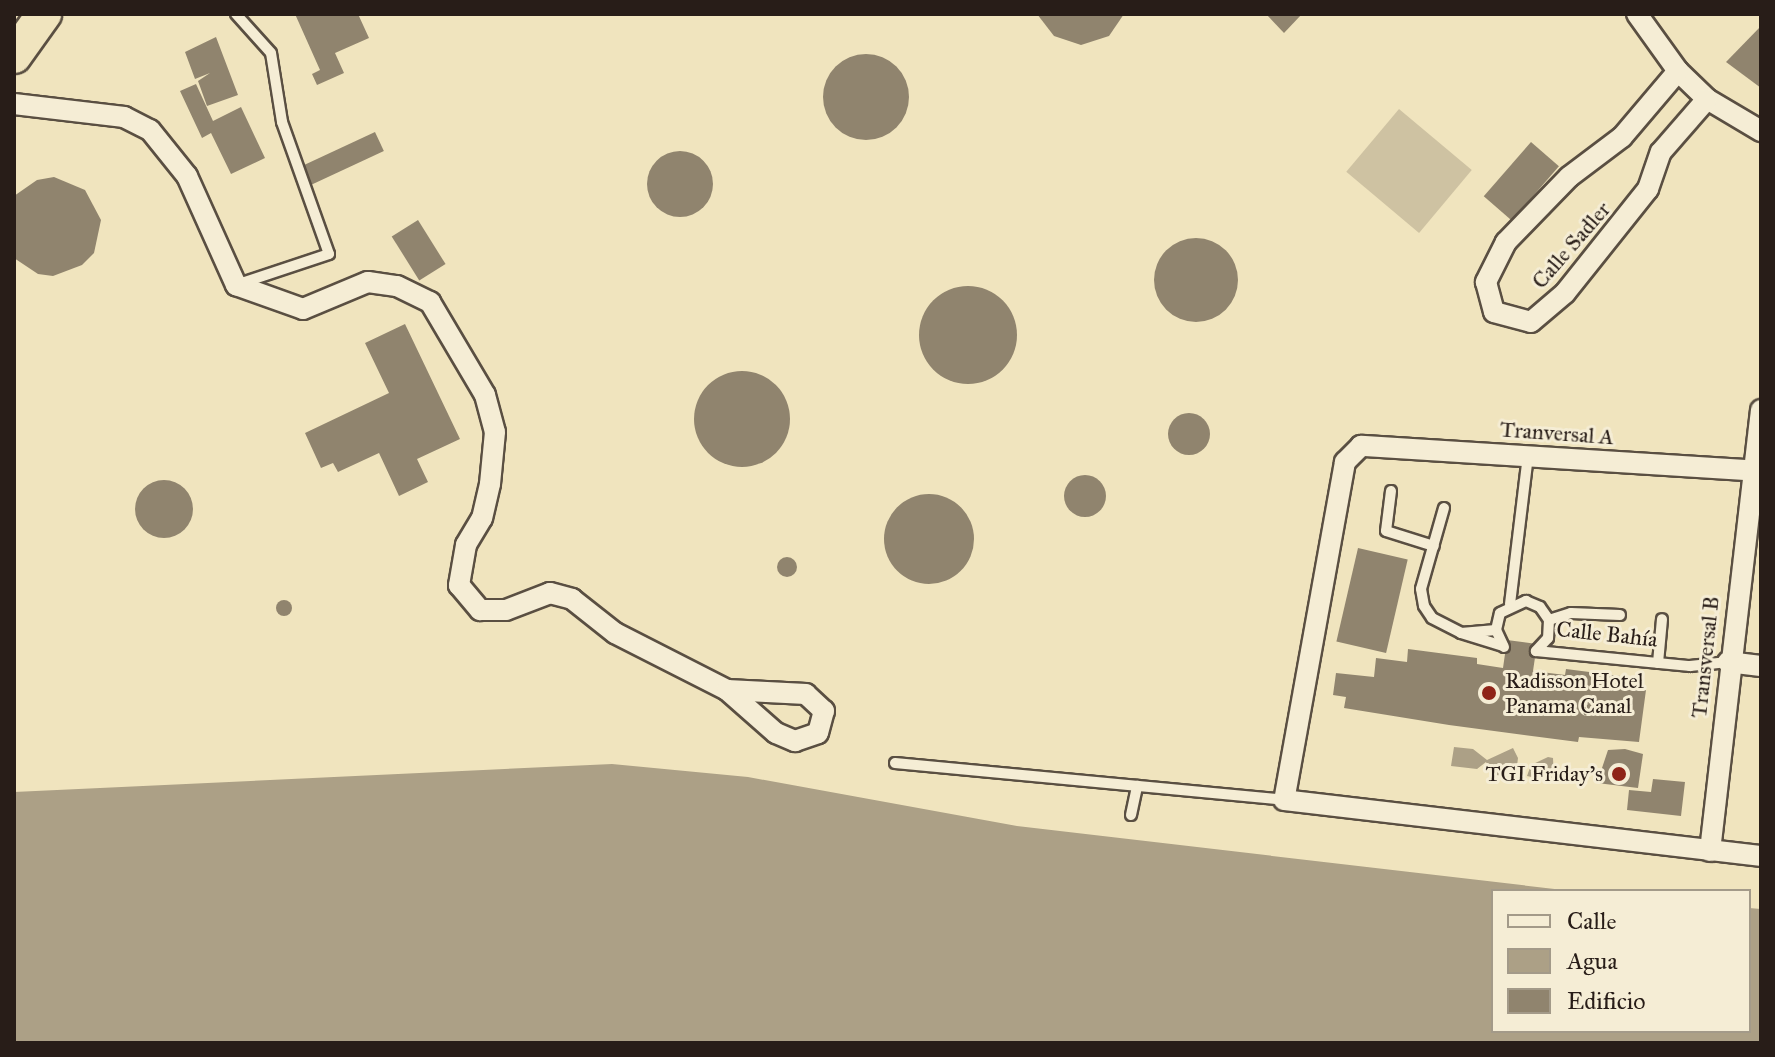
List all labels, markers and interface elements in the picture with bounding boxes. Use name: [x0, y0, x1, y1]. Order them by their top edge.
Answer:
street label: Calle Sadler: [1526, 196, 1616, 294]
street label: Tranversal A: [1499, 416, 1615, 450]
street label: Transversal B: [1685, 595, 1725, 719]
street label: Calle Bahía: [1555, 616, 1659, 652]
place label: Radisson Hotel Panama Canal: [1505, 667, 1644, 718]
marker: Radisson Hotel Panama Canal: [1480, 684, 1498, 702]
place label: TGI Friday's: [1485, 761, 1603, 787]
marker: TGI Friday's: [1610, 765, 1628, 783]
legend: [1491, 889, 1751, 1033]
text: Calle: [1567, 906, 1616, 936]
text: Agua: [1567, 946, 1618, 976]
text: Edificio: [1567, 986, 1646, 1016]

